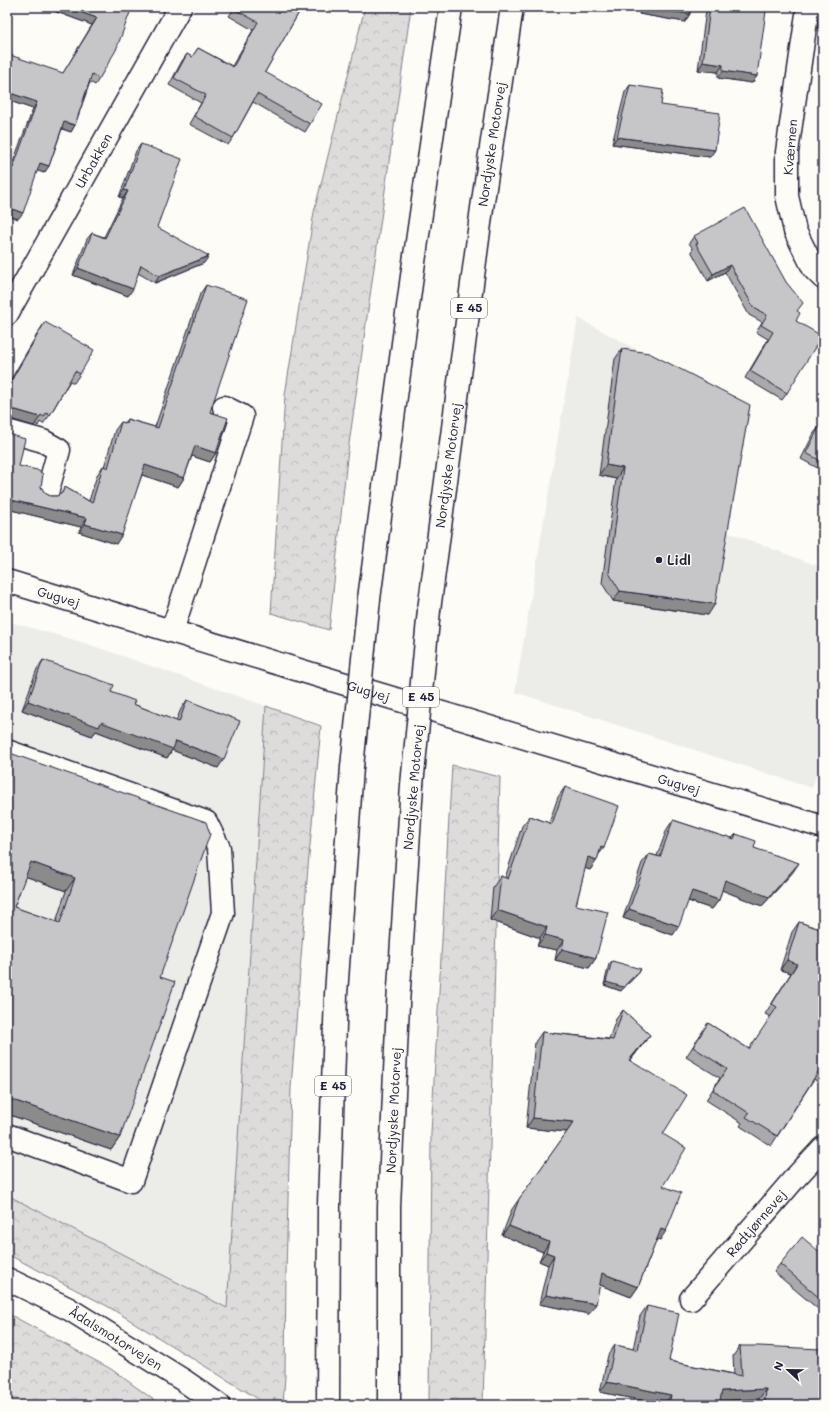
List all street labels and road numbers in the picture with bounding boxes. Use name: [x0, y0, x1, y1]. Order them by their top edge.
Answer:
street label: Nordjyske Motorvej: [473, 80, 509, 208]
street label: Kværnen: [779, 118, 800, 176]
street label: Urbakken: [71, 130, 115, 191]
road number: E 45: [451, 298, 487, 318]
street label: Nordjyske Motorvej: [431, 402, 464, 529]
street label: Gugvej: [35, 582, 82, 611]
street label: Gugvej: [345, 676, 392, 705]
road number: E 45: [403, 687, 439, 707]
street label: Nordjyske Motorvej: [399, 723, 426, 850]
street label: Gugvej: [656, 769, 703, 798]
street label: Nordjyske Motorvej: [382, 1047, 404, 1173]
road number: E 45: [315, 1076, 351, 1096]
street label: Rødtjørnevej: [722, 1186, 789, 1260]
street label: Ådalsmotorvejen: [66, 1302, 166, 1373]

